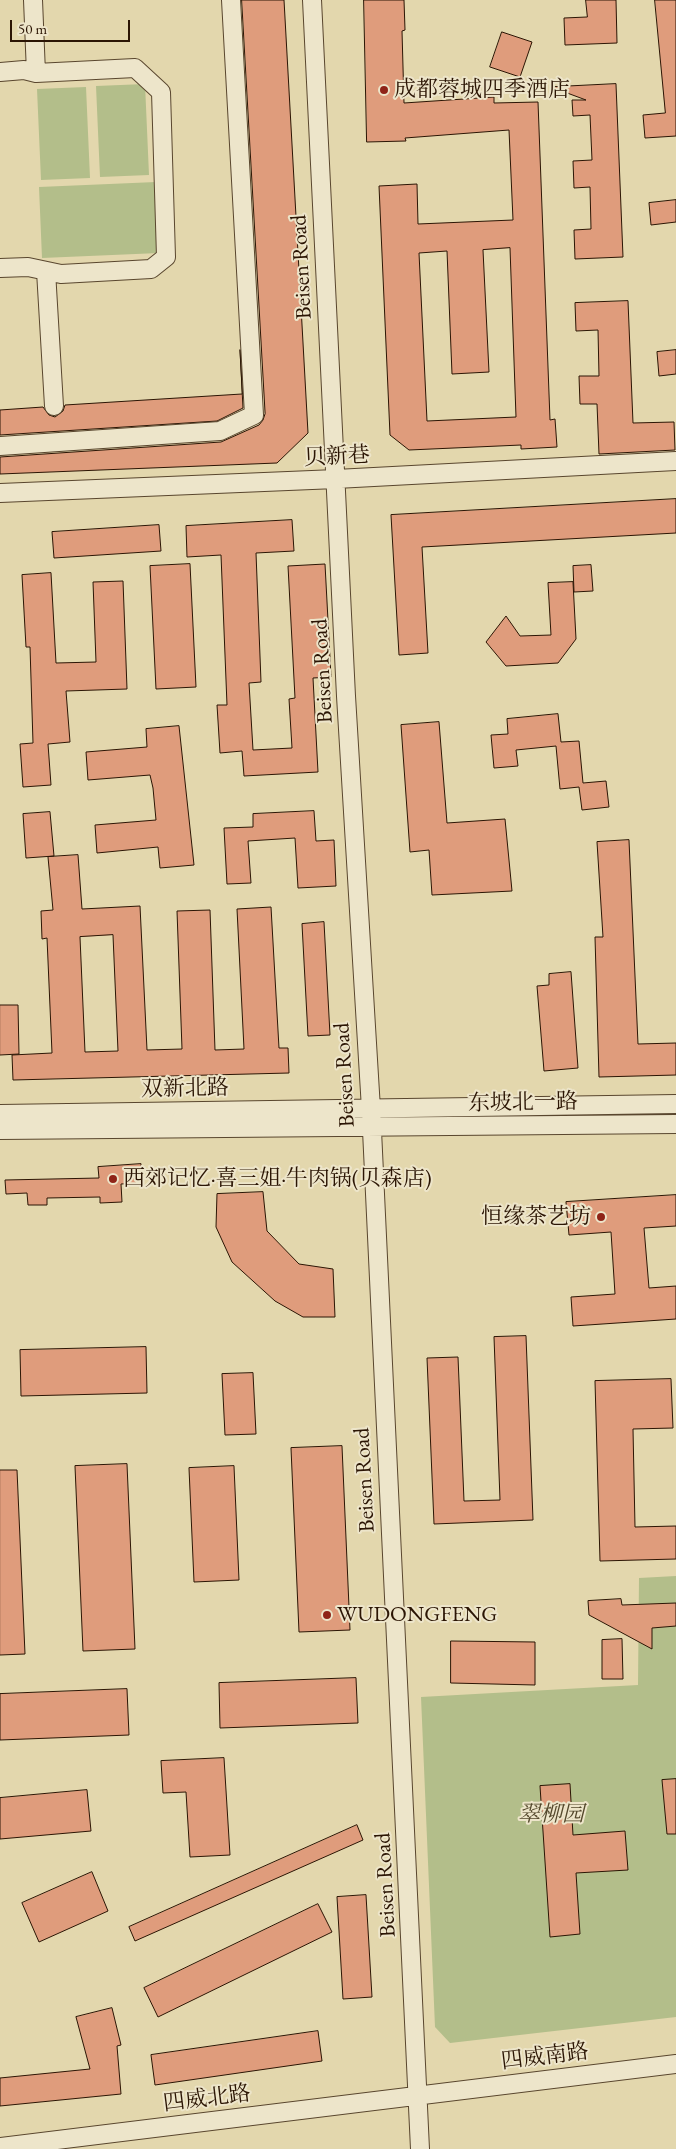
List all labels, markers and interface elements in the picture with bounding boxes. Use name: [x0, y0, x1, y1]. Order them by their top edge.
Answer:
scale bar: [12, 10, 132, 42]
text: 50 m: [18, 19, 47, 38]
place label: 成都蓉城四季酒店: [394, 77, 570, 103]
marker: 成都蓉城四季酒店: [378, 84, 390, 96]
street label: Beisen Road: [286, 214, 318, 320]
street label: 贝新巷: [303, 442, 371, 472]
street label: Beisen Road: [307, 618, 339, 724]
street label: Beisen Road: [329, 1022, 361, 1128]
street label: 双新北路: [141, 1075, 229, 1103]
street label: 东坡北一路: [468, 1089, 578, 1117]
place label: 西郊记忆·喜三姐·牛肉锅(贝森店): [123, 1166, 432, 1192]
marker: 西郊记忆·喜三姐·牛肉锅(贝森店): [107, 1173, 119, 1185]
place label: 恒缘茶艺坊: [481, 1204, 591, 1230]
marker: 恒缘茶艺坊: [595, 1211, 607, 1223]
street label: Beisen Road: [349, 1427, 381, 1533]
place label: WUDONGFENG: [337, 1602, 497, 1628]
marker: WUDONGFENG: [321, 1609, 333, 1621]
park label: 翠柳园: [518, 1802, 584, 1828]
street label: Beisen Road: [370, 1832, 402, 1938]
street label: 四威南路: [500, 2039, 590, 2075]
street label: 四威北路: [162, 2081, 252, 2117]

